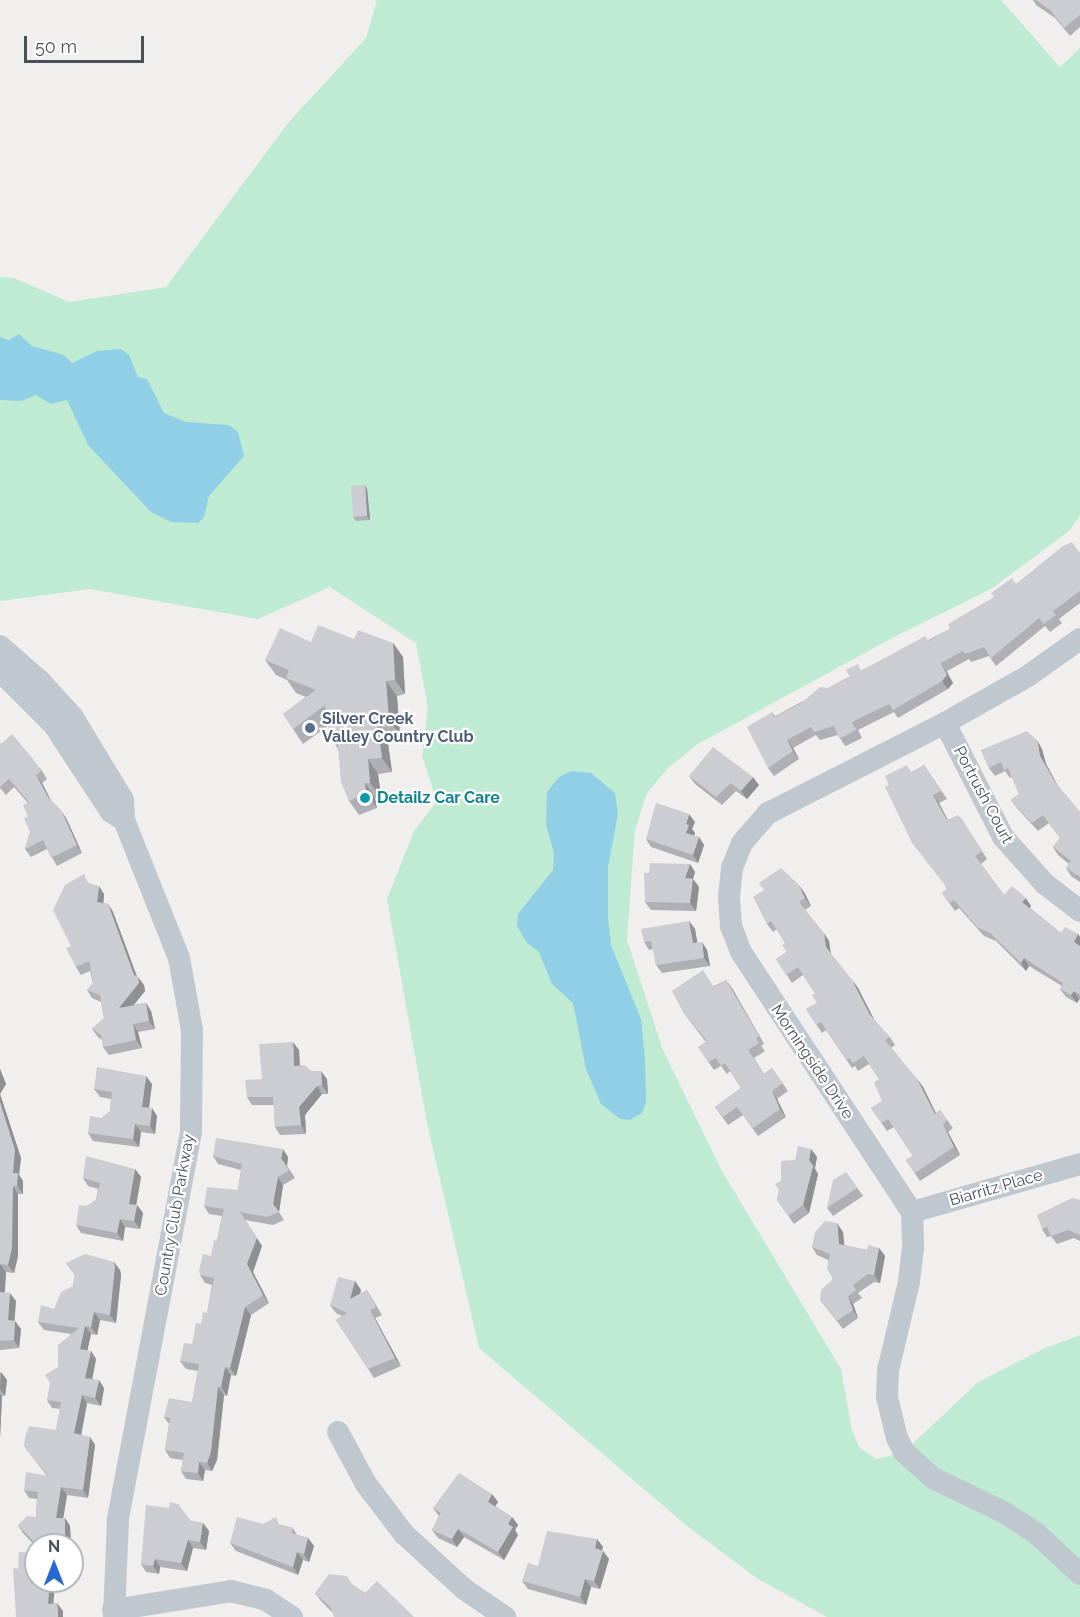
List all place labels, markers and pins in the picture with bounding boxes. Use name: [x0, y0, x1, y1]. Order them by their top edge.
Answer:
place label: Silver Creek Valley Country Club: [322, 709, 474, 747]
marker: Silver Creek Valley Country Club: [303, 721, 317, 735]
place label: Detailz Car Care: [377, 788, 500, 808]
marker: Detailz Car Care: [358, 791, 372, 805]

